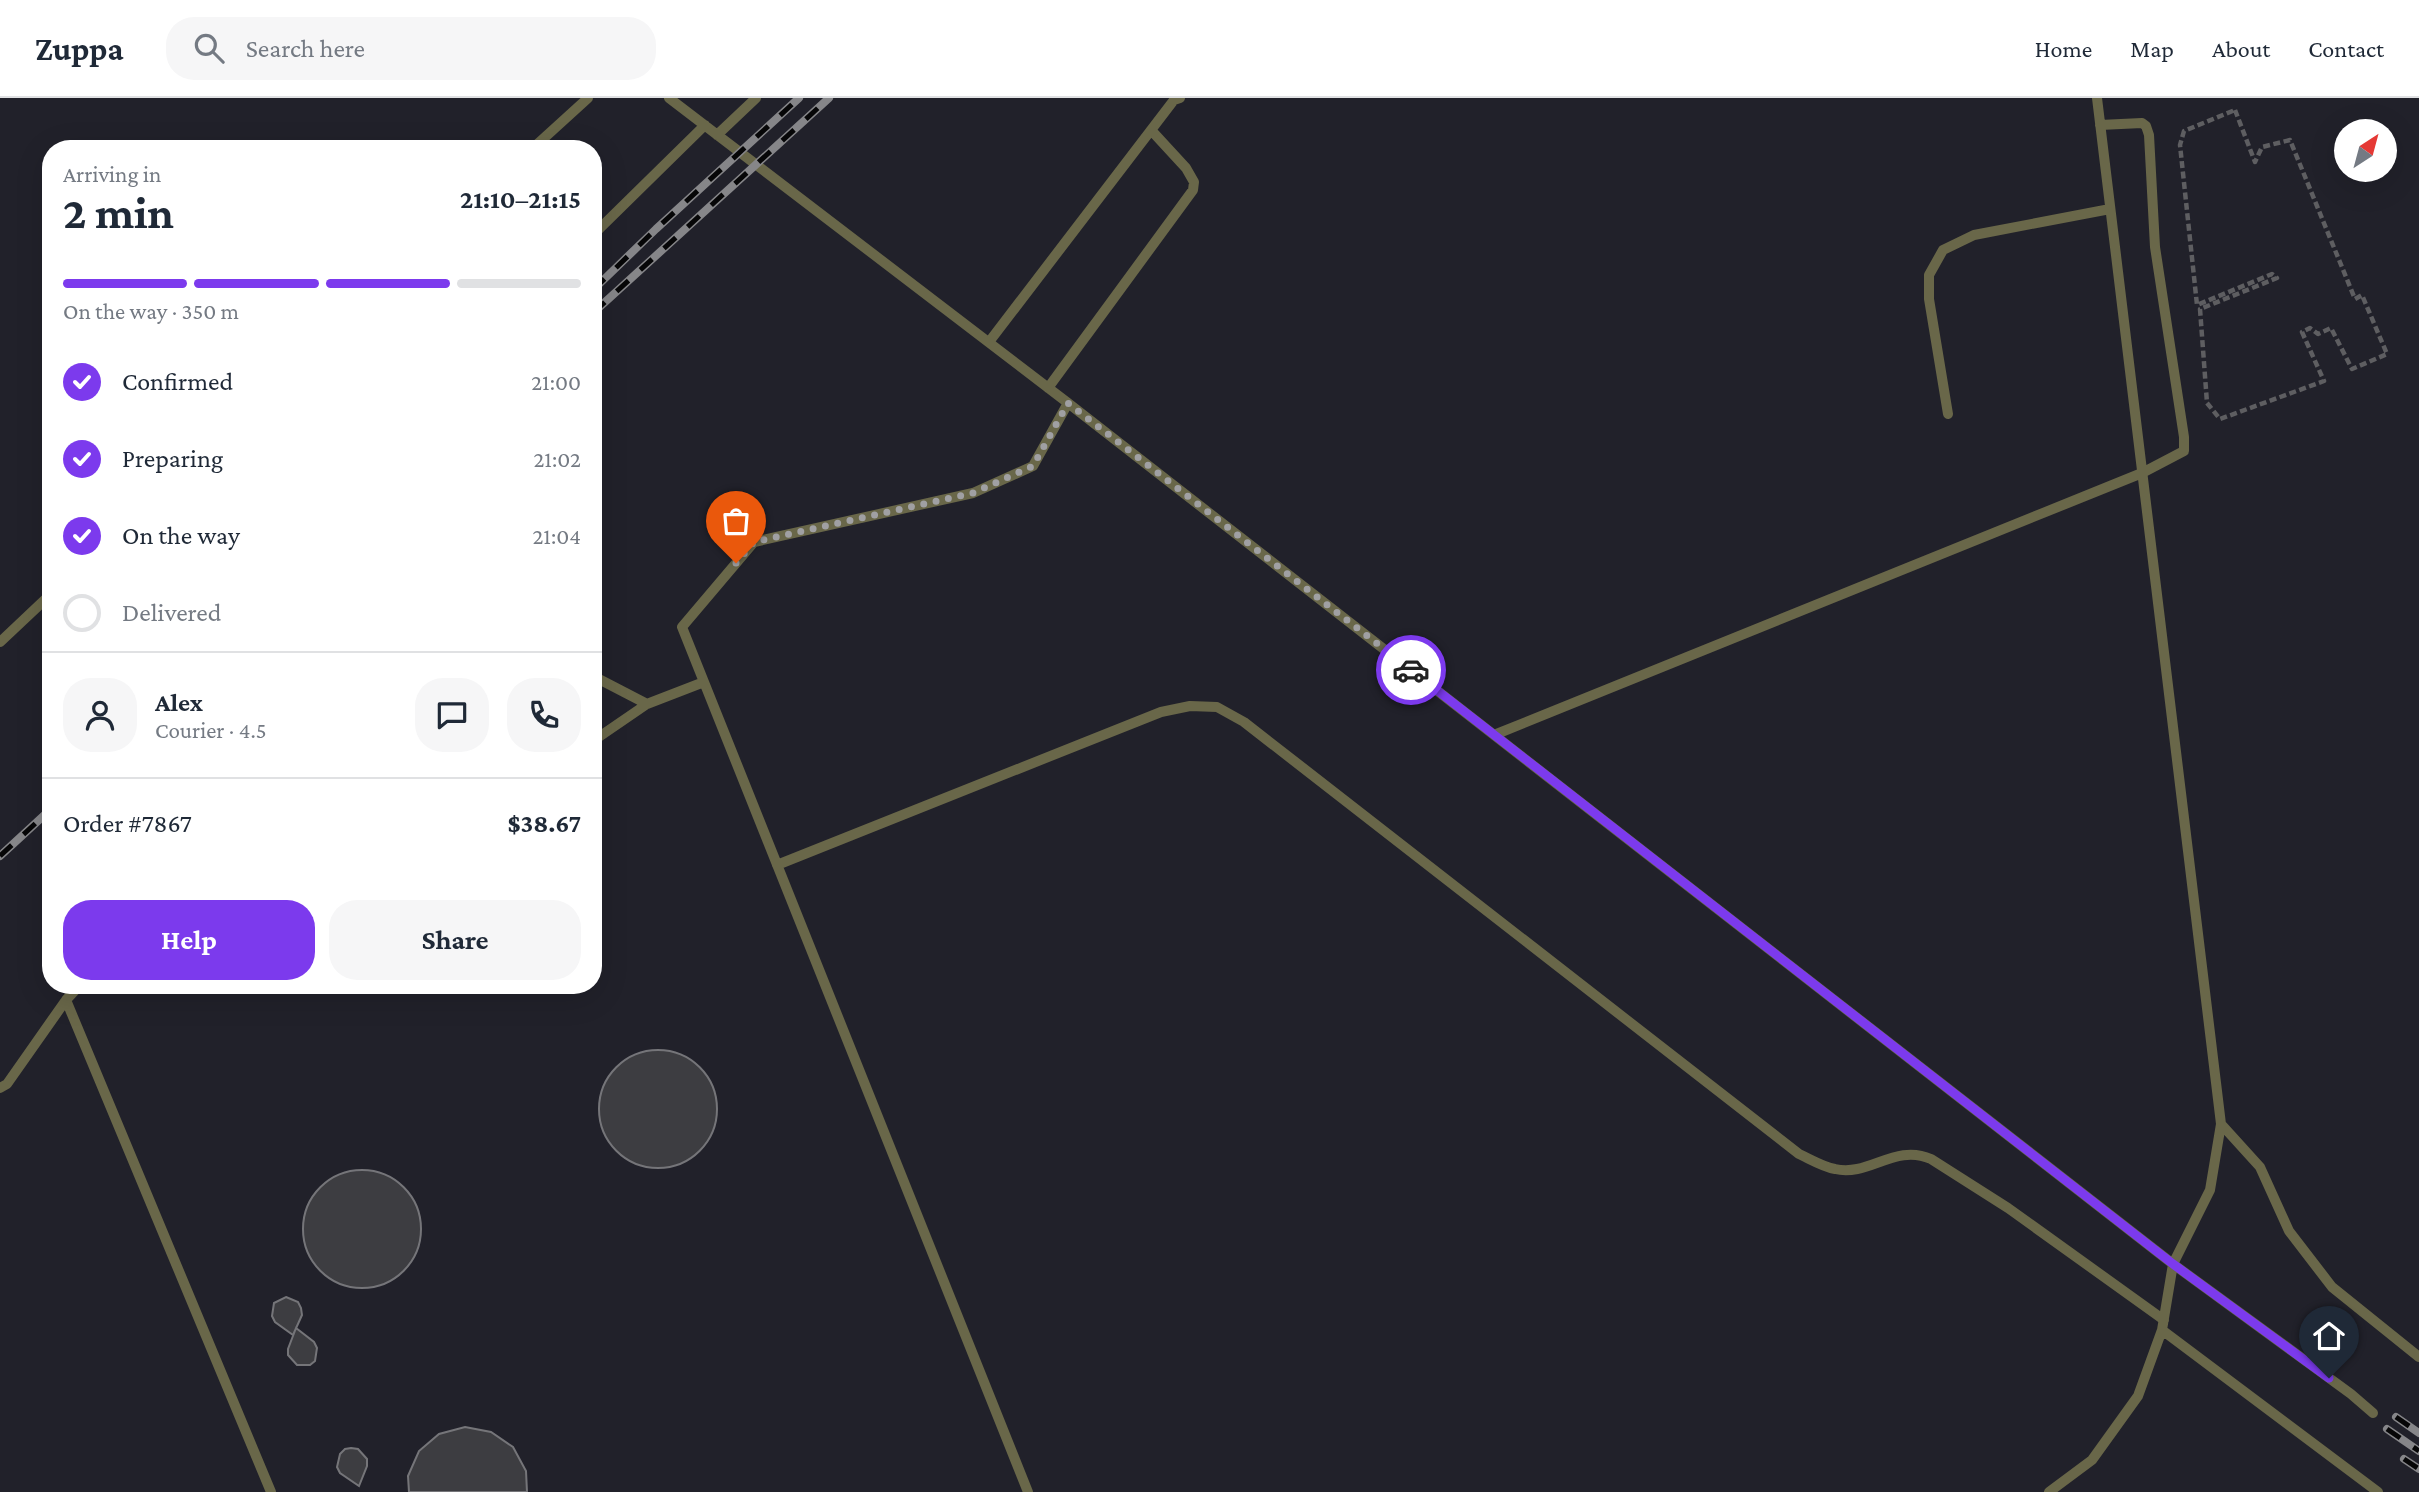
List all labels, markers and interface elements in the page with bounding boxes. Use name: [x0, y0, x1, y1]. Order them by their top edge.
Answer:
search box: [166, 17, 656, 80]
icon: search: [190, 29, 228, 67]
text: Zuppa: [35, 30, 124, 67]
text: Search here: [246, 34, 365, 63]
text: Home: [2035, 35, 2092, 62]
text: Map: [2130, 35, 2174, 62]
text: About: [2212, 35, 2270, 62]
text: Contact: [2308, 35, 2384, 62]
north arrow: [2334, 119, 2398, 182]
map controls: [2334, 119, 2397, 182]
text: Arriving in: [63, 161, 161, 187]
text: 21:10–21:15: [460, 185, 581, 214]
text: 2 min: [63, 187, 174, 238]
text: On the way · 350 m: [63, 298, 239, 324]
icon: check: [63, 363, 101, 401]
text: Confirmed: [122, 367, 233, 396]
text: 21:00: [531, 369, 581, 395]
icon: check: [63, 440, 101, 478]
text: Preparing: [122, 444, 223, 473]
text: 21:02: [533, 446, 581, 472]
pin: [706, 491, 766, 563]
icon: bag: [717, 502, 755, 540]
icon: check: [63, 517, 101, 555]
text: On the way: [122, 521, 240, 550]
text: 21:04: [532, 523, 581, 549]
text: Delivered: [122, 598, 221, 627]
courier: [1376, 635, 1446, 705]
icon: car: [1392, 651, 1430, 689]
button: person: [63, 678, 137, 752]
button: chat: [415, 678, 489, 752]
button: phone: [507, 678, 581, 752]
text: Alex: [155, 688, 203, 717]
text: Courier · 4.5: [155, 717, 267, 743]
text: Order #7867: [63, 809, 192, 838]
text: $38.67: [508, 809, 581, 838]
button: Help: [63, 900, 315, 980]
button: Share: [329, 900, 581, 980]
pin: [2299, 1306, 2359, 1378]
icon: home: [2310, 1317, 2348, 1355]

